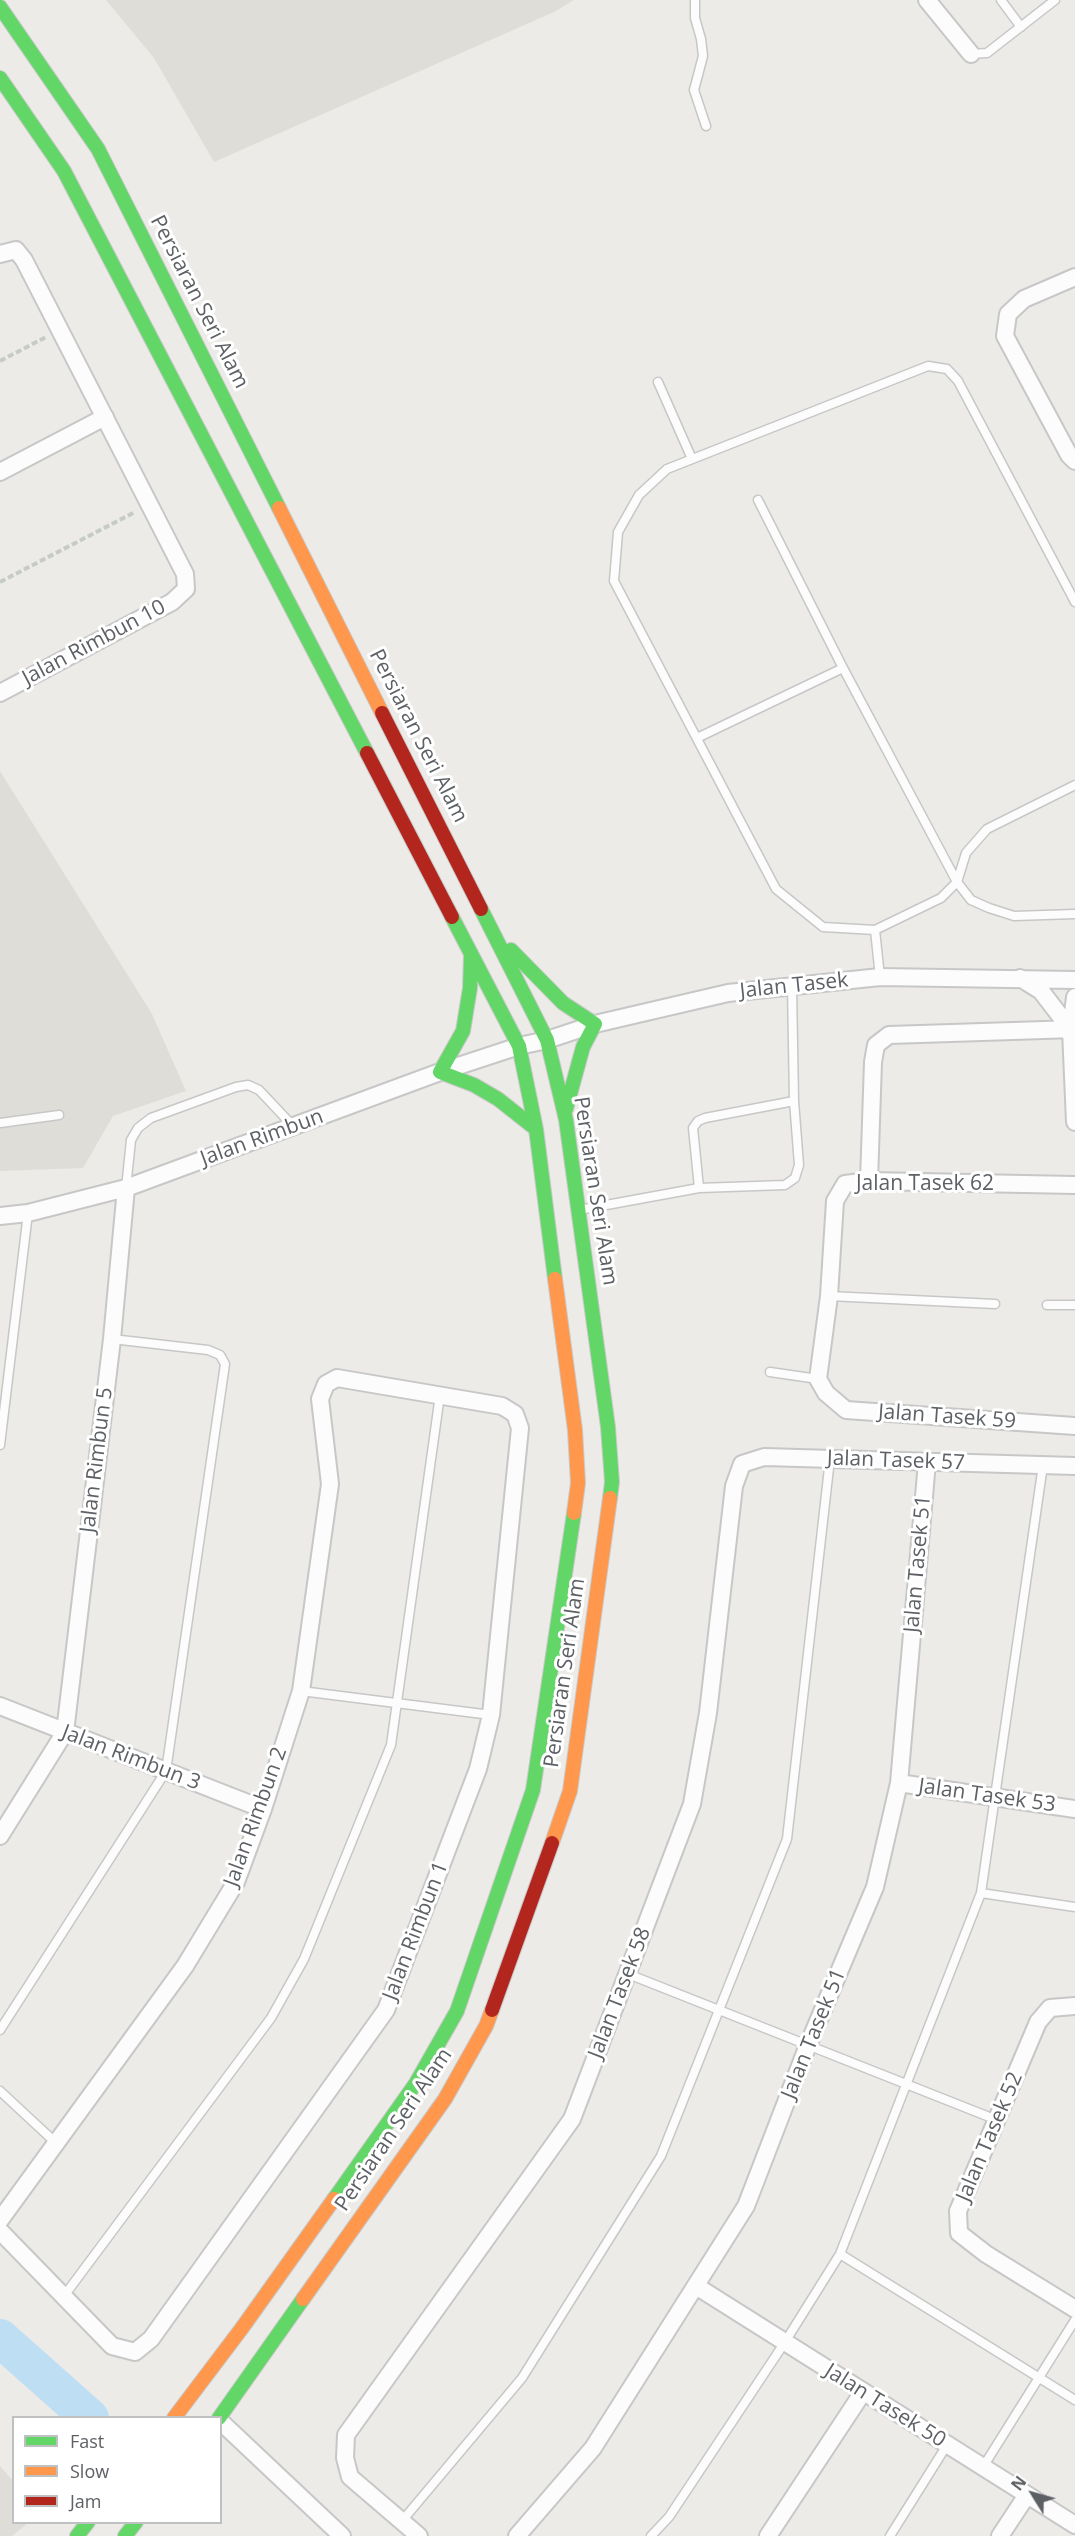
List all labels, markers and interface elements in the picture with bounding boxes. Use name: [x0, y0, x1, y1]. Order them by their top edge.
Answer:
street label: Persiaran Seri Alam: [144, 211, 254, 393]
street label: Jalan Rimbun 10: [18, 595, 170, 691]
street label: Persiaran Seri Alam: [363, 645, 473, 827]
street label: Jalan Tasek: [739, 968, 849, 1004]
street label: Persiaran Seri Alam: [568, 1095, 622, 1287]
street label: Jalan Rimbun: [197, 1104, 327, 1172]
street label: Jalan Tasek 62: [856, 1171, 994, 1197]
street label: Jalan Rimbun 5: [76, 1386, 118, 1534]
street label: Jalan Tasek 59: [877, 1400, 1017, 1434]
street label: Jalan Tasek 57: [827, 1446, 965, 1476]
street label: Jalan Tasek 51: [899, 1494, 937, 1634]
street label: Persiaran Seri Alam: [539, 1577, 591, 1769]
street label: Jalan Rimbun 3: [58, 1720, 204, 1796]
street label: Jalan Rimbun 2: [219, 1744, 293, 1890]
street label: Jalan Tasek 53: [917, 1774, 1057, 1818]
street label: Jalan Rimbun 1: [378, 1858, 454, 2004]
street label: Jalan Tasek 58: [583, 1924, 657, 2062]
street label: Jalan Tasek 51: [776, 1965, 852, 2103]
street label: Persiaran Seri Alam: [330, 2044, 458, 2216]
street label: Jalan Tasek 52: [951, 2068, 1029, 2206]
street label: Jalan Tasek 50: [820, 2359, 950, 2453]
legend: [12, 2416, 222, 2524]
text: Fast: [70, 2429, 104, 2453]
text: Slow: [70, 2459, 109, 2483]
north arrow: [1003, 2464, 1063, 2524]
text: N: [1006, 2471, 1031, 2495]
text: Jam: [70, 2489, 102, 2513]

